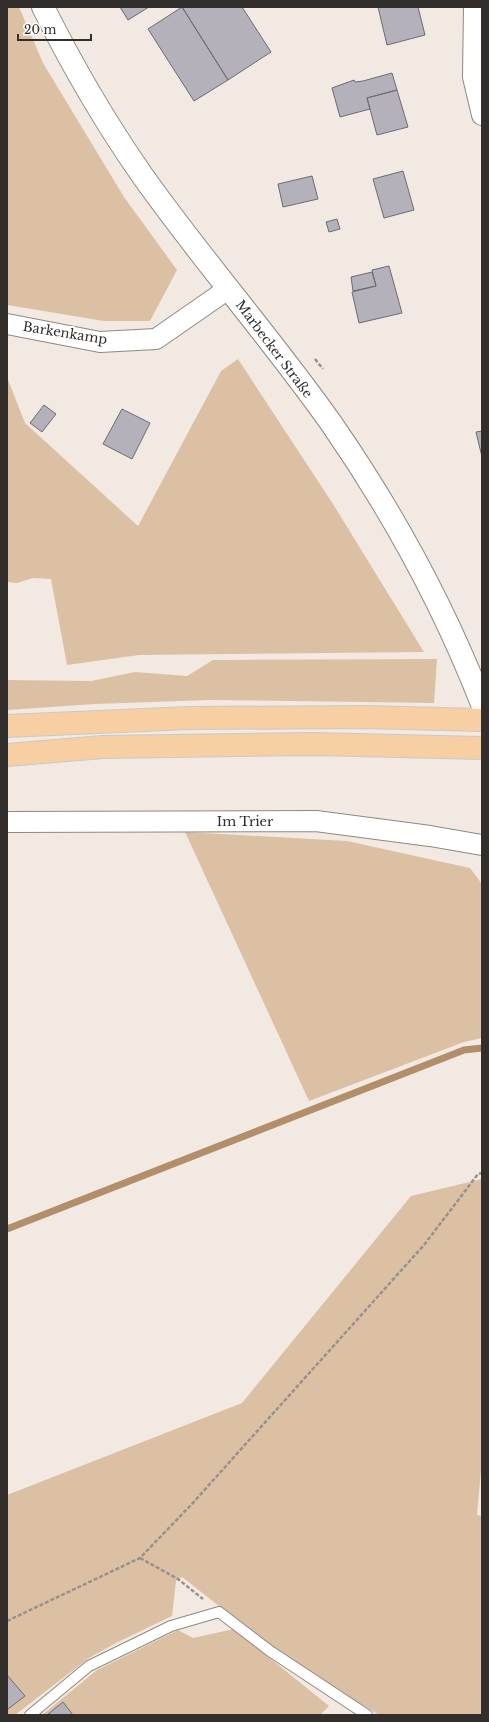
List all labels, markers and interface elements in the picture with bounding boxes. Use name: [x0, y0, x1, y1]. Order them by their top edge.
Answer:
scale bar: [18, 16, 91, 42]
text: 20 m: [24, 22, 56, 37]
street label: Marbecker Straße: [232, 297, 316, 401]
street label: Barkenkamp: [22, 318, 109, 348]
street label: Im Trier: [217, 813, 274, 830]

